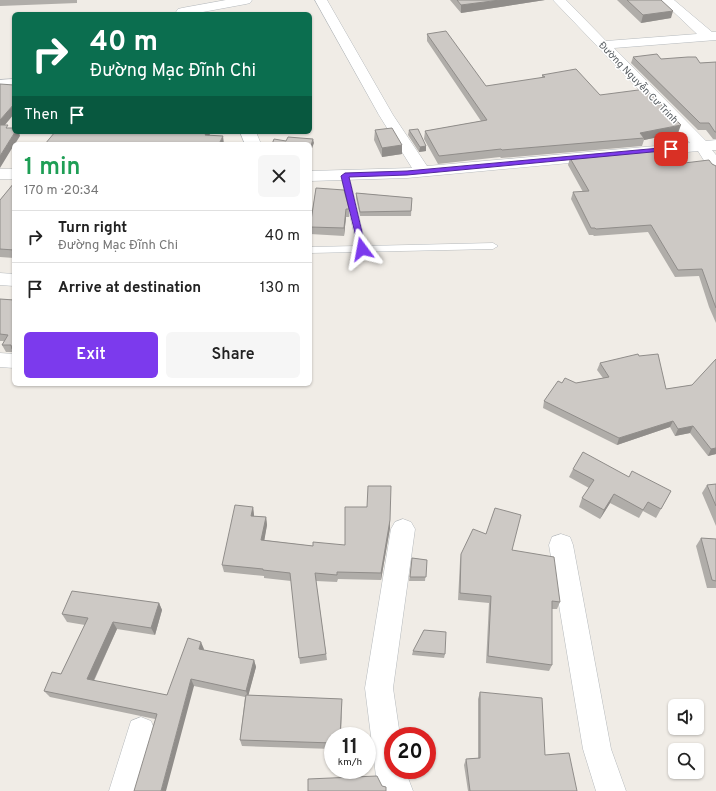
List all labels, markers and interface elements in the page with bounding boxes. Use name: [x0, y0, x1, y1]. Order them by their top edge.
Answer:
text: 40 m: [90, 25, 158, 61]
icon: right: [24, 28, 76, 80]
street label: Đường Nguyễn Cư Trinh: [595, 39, 681, 127]
text: Đường Mạc Đĩnh Chi: [90, 60, 256, 83]
icon: arrive: [66, 104, 88, 126]
text: Then: [24, 106, 58, 125]
pin: [654, 132, 688, 166]
icon: arrive: [660, 138, 682, 160]
text: 1 min: [24, 153, 81, 183]
button: close: [258, 155, 300, 197]
text: 170 m · 20:34: [24, 183, 99, 199]
text: Turn right: [58, 219, 127, 238]
icon: right: [24, 226, 46, 248]
text: 40 m: [265, 227, 300, 246]
position arrow: [341, 228, 383, 270]
text: Đường Mạc Đĩnh Chi: [58, 238, 178, 254]
icon: arrive: [24, 278, 46, 300]
text: Arrive at destination: [58, 279, 201, 298]
text: 130 m: [260, 279, 300, 298]
button: Exit: [24, 332, 158, 378]
button: Share: [166, 332, 300, 378]
map controls: [668, 699, 704, 779]
button: sound: [668, 699, 704, 735]
speed limit sign: 20: [384, 727, 436, 779]
text: 11: [342, 735, 358, 761]
button: search: [668, 743, 704, 779]
text: km/h: [338, 756, 362, 769]

